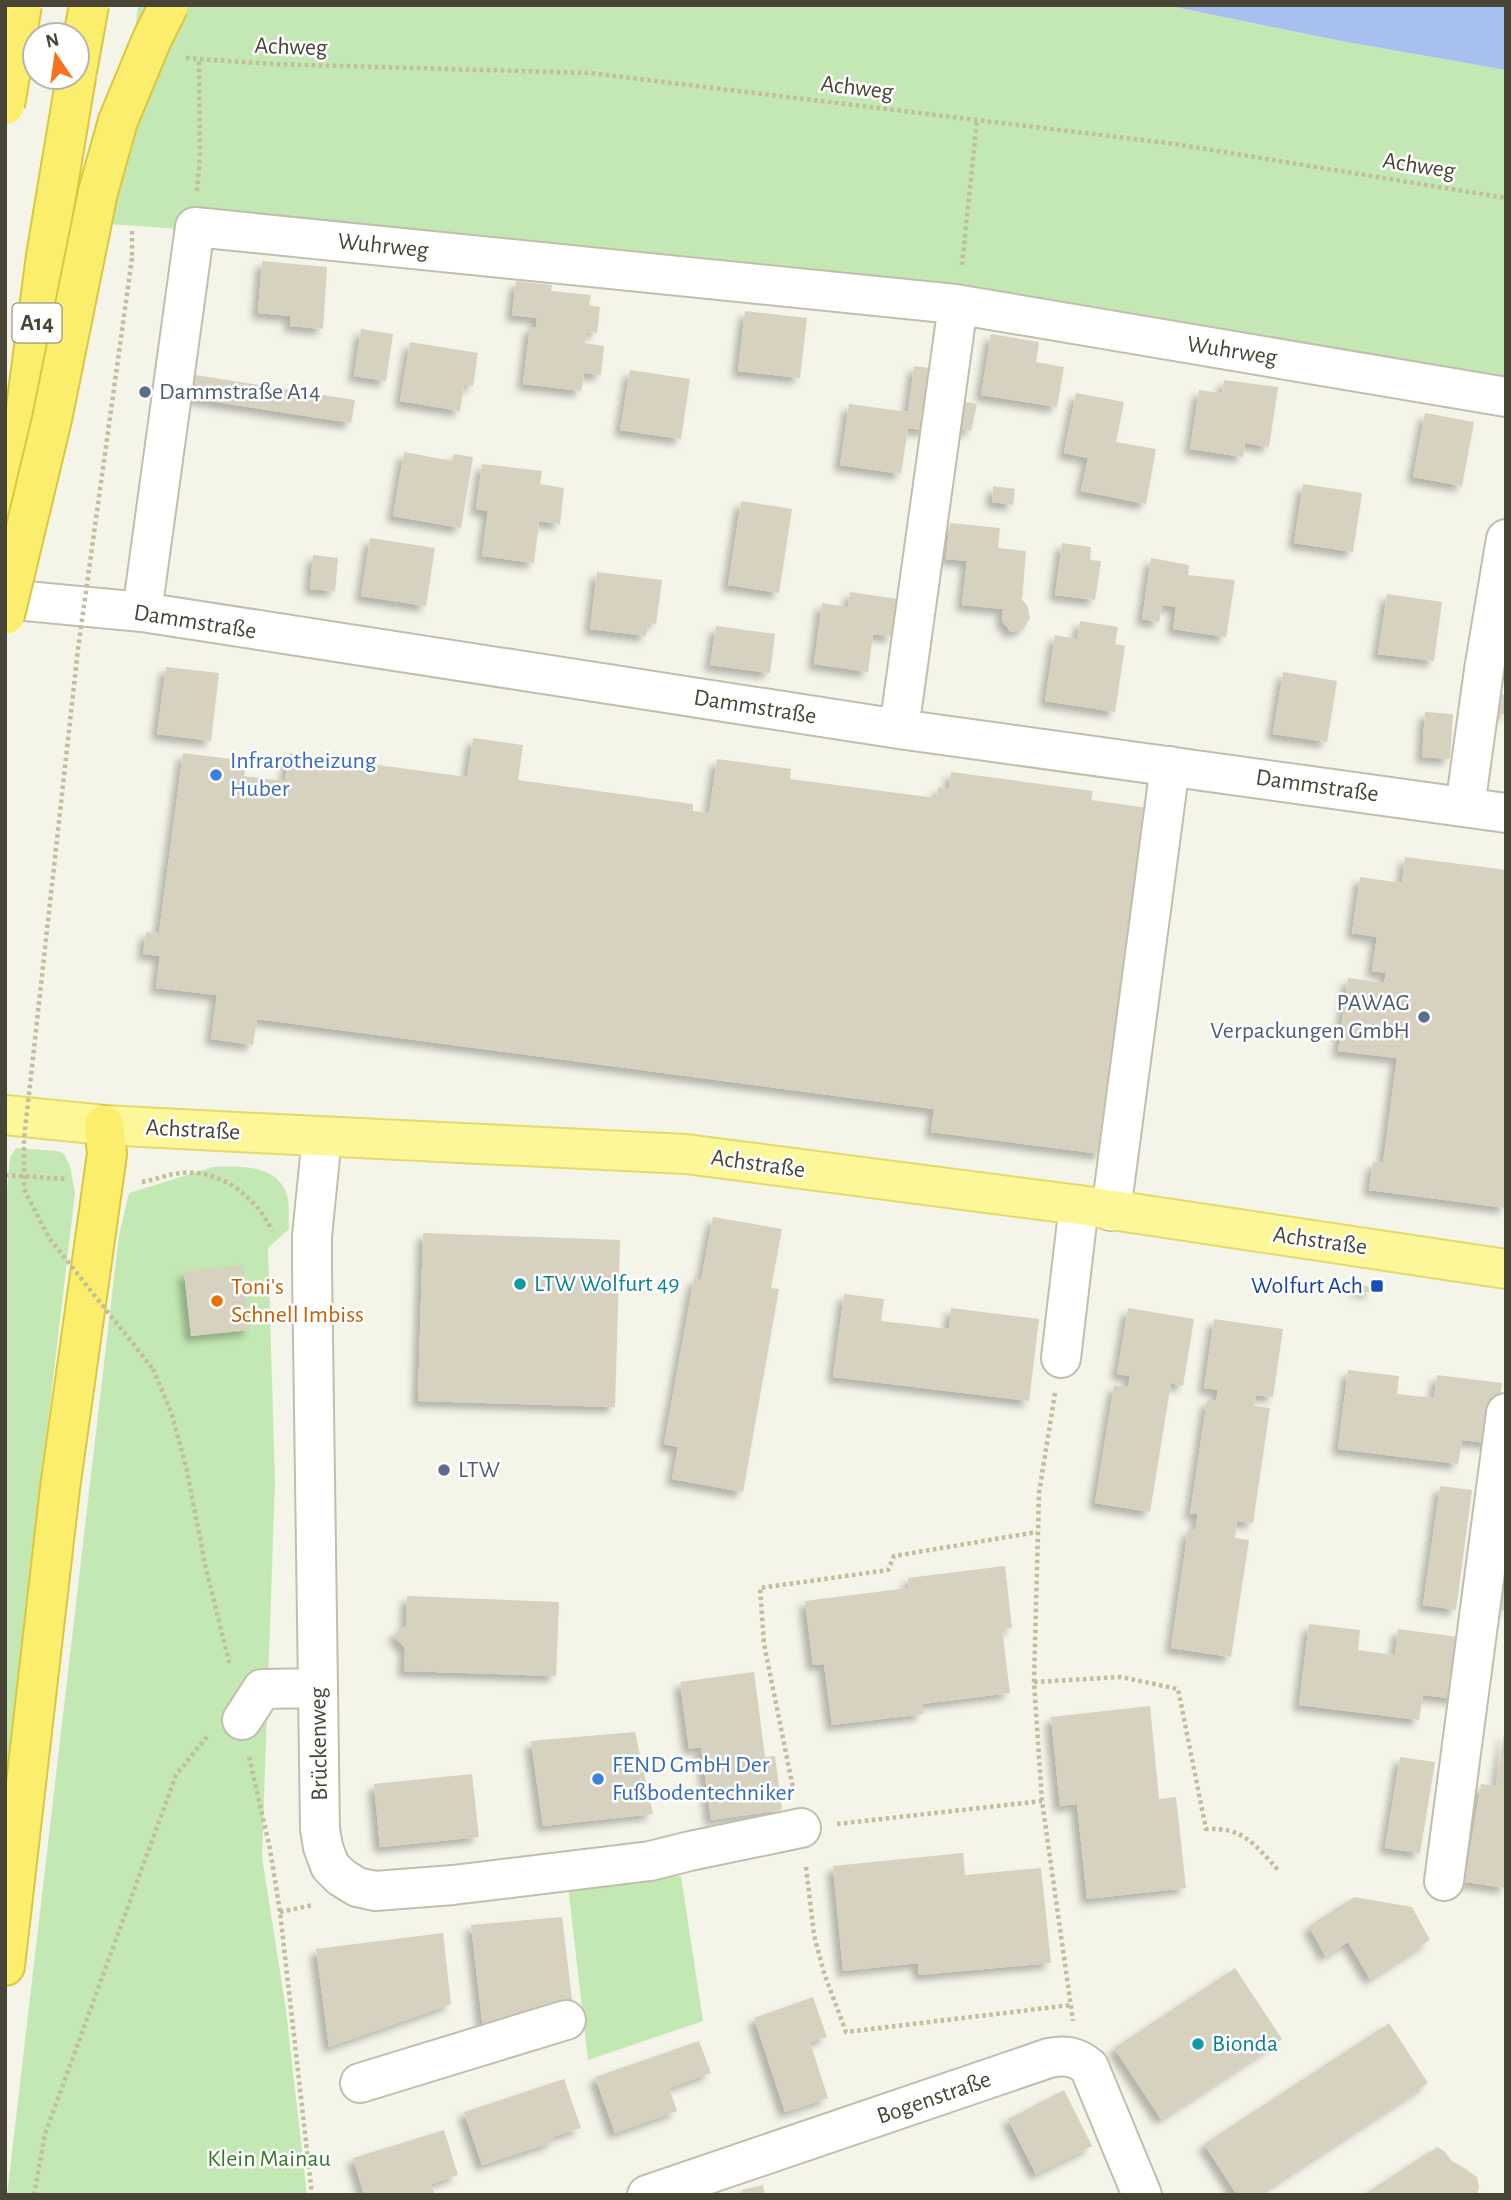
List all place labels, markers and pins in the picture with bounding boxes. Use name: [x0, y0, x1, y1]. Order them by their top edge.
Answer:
place label: Dammstraße A14: [159, 380, 321, 404]
marker: Dammstraße A14: [137, 384, 153, 400]
place label: Infrarotheizung Huber: [230, 749, 377, 801]
marker: Infrarotheizung Huber: [208, 767, 224, 783]
place label: PAWAG Verpackungen GmbH: [1210, 991, 1410, 1043]
marker: PAWAG Verpackungen GmbH: [1416, 1009, 1432, 1025]
place label: LTW Wolfurt 49: [534, 1272, 680, 1296]
place label: Wolfurt Ach: [1251, 1274, 1363, 1298]
place label: Toni's Schnell Imbiss: [231, 1275, 364, 1327]
marker: LTW Wolfurt 49: [512, 1276, 528, 1292]
marker: Wolfurt Ach: [1369, 1278, 1385, 1294]
marker: Toni's Schnell Imbiss: [209, 1293, 225, 1309]
place label: LTW: [458, 1458, 501, 1482]
marker: LTW: [436, 1462, 452, 1478]
place label: FEND GmbH Der Fußbodentechniker: [612, 1753, 795, 1805]
marker: FEND GmbH Der Fußbodentechniker: [590, 1771, 606, 1787]
place label: Bionda: [1212, 2032, 1278, 2056]
marker: Bionda: [1190, 2036, 1206, 2052]

